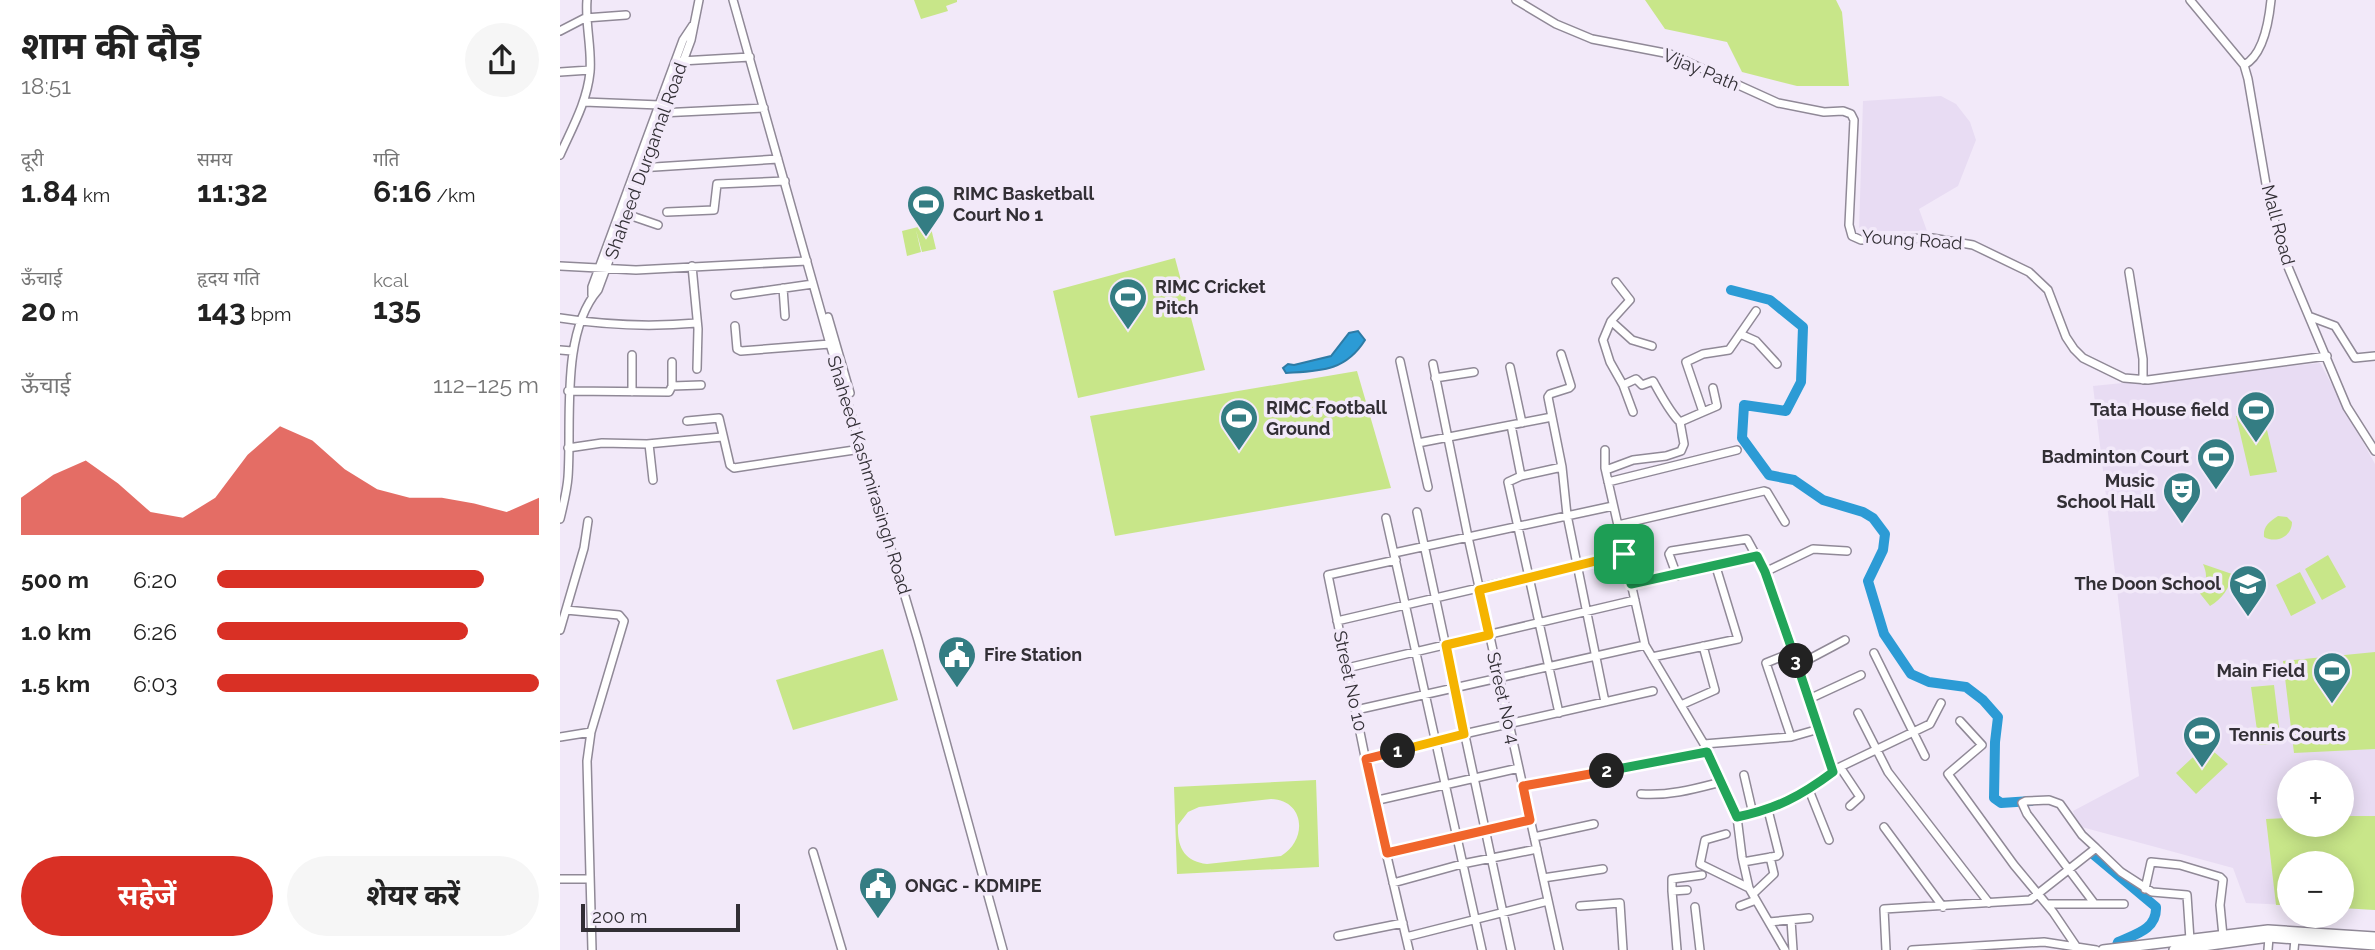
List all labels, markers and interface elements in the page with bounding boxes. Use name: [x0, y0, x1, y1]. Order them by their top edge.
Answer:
text: शाम की दौड़: [21, 23, 201, 68]
button: share: [465, 23, 539, 97]
street label: Vijay Path: [1660, 44, 1743, 95]
street label: Shaheed Durgamal Road: [600, 60, 691, 262]
text: 18:51: [21, 72, 71, 99]
text: दूरी: [21, 148, 44, 170]
text: समय: [197, 148, 232, 170]
text: गति: [373, 148, 399, 170]
text: 1.84: [21, 174, 78, 209]
text: 11:32: [197, 174, 268, 209]
text: 6:16: [373, 174, 432, 209]
street label: Mall Road: [2258, 182, 2299, 267]
sports icon: RIMC Basketball Court No 1: [905, 183, 947, 238]
place label: RIMC Basketball Court No 1: [953, 183, 1094, 225]
text: km: [78, 184, 110, 206]
text: /km: [432, 184, 476, 206]
street label: Young Road: [1861, 226, 1963, 253]
text: ऊँचाई: [21, 267, 62, 289]
text: हृदय गति: [197, 267, 260, 289]
text: kcal: [373, 269, 409, 291]
sports icon: RIMC Cricket Pitch: [1107, 276, 1149, 331]
place label: RIMC Cricket Pitch: [1155, 276, 1266, 318]
text: 135: [373, 291, 421, 326]
text: 20: [21, 293, 56, 328]
text: 143: [197, 293, 246, 328]
text: m: [56, 303, 79, 325]
text: bpm: [246, 303, 291, 325]
street label: Shaheed Kashmirasingh Road: [823, 353, 916, 597]
text: ऊँचाई: [21, 371, 71, 398]
text: 112–125 m: [433, 371, 539, 398]
sports icon: Tata House field: [2235, 389, 2277, 444]
sports icon: RIMC Football Ground: [1218, 397, 1260, 452]
place label: RIMC Football Ground: [1266, 397, 1387, 439]
place label: Tata House field: [2090, 399, 2229, 420]
sports icon: Badminton Court: [2195, 436, 2237, 491]
place label: Badminton Court: [2042, 446, 2189, 467]
place label: Music School Hall: [2057, 470, 2155, 512]
theatre icon: Music School Hall: [2161, 470, 2203, 525]
pin: [1594, 524, 1654, 584]
icon: arrive: [1605, 535, 1643, 573]
school or university icon: The Doon School: [2227, 563, 2269, 618]
text: 500 m: [21, 566, 89, 593]
text: 6:20: [133, 566, 177, 593]
place label: The Doon School: [2074, 573, 2221, 594]
text: 1.0 km: [21, 618, 91, 645]
text: 6:26: [133, 618, 177, 645]
street label: Street No 10: [1330, 629, 1371, 733]
public building icon: Fire Station: [936, 634, 978, 689]
place label: Fire Station: [984, 644, 1082, 665]
pin: 3: [1778, 644, 1814, 678]
text: 3: [1790, 649, 1801, 671]
street label: Street No 4: [1483, 650, 1524, 746]
sports icon: Main Field: [2311, 650, 2353, 705]
place label: Main Field: [2216, 660, 2305, 681]
text: 1.5 km: [21, 670, 90, 697]
text: 6:03: [133, 670, 178, 697]
sports icon: Tennis Courts: [2181, 714, 2223, 769]
place label: Tennis Courts: [2229, 724, 2346, 745]
pin: 1: [1380, 734, 1416, 768]
text: 1: [1393, 739, 1402, 761]
pin: 2: [1590, 754, 1624, 788]
text: 2: [1601, 759, 1612, 781]
map controls: [2277, 760, 2354, 928]
button: +: [2277, 760, 2354, 837]
button: −: [2277, 851, 2354, 928]
button: सहेजें: [21, 856, 273, 936]
button: शेयर करें: [287, 856, 539, 936]
public building icon: ONGC - KDMIPE: [857, 865, 899, 920]
place label: ONGC - KDMIPE: [905, 875, 1042, 896]
scale bar: [581, 901, 740, 933]
text: 200 m: [592, 905, 647, 927]

